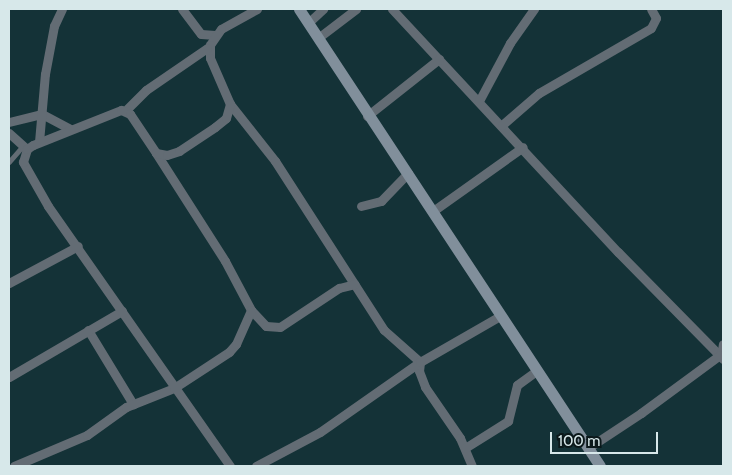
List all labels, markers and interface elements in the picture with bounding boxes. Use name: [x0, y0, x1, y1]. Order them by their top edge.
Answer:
scale bar: [552, 422, 660, 454]
text: 100 m: [558, 432, 600, 450]

